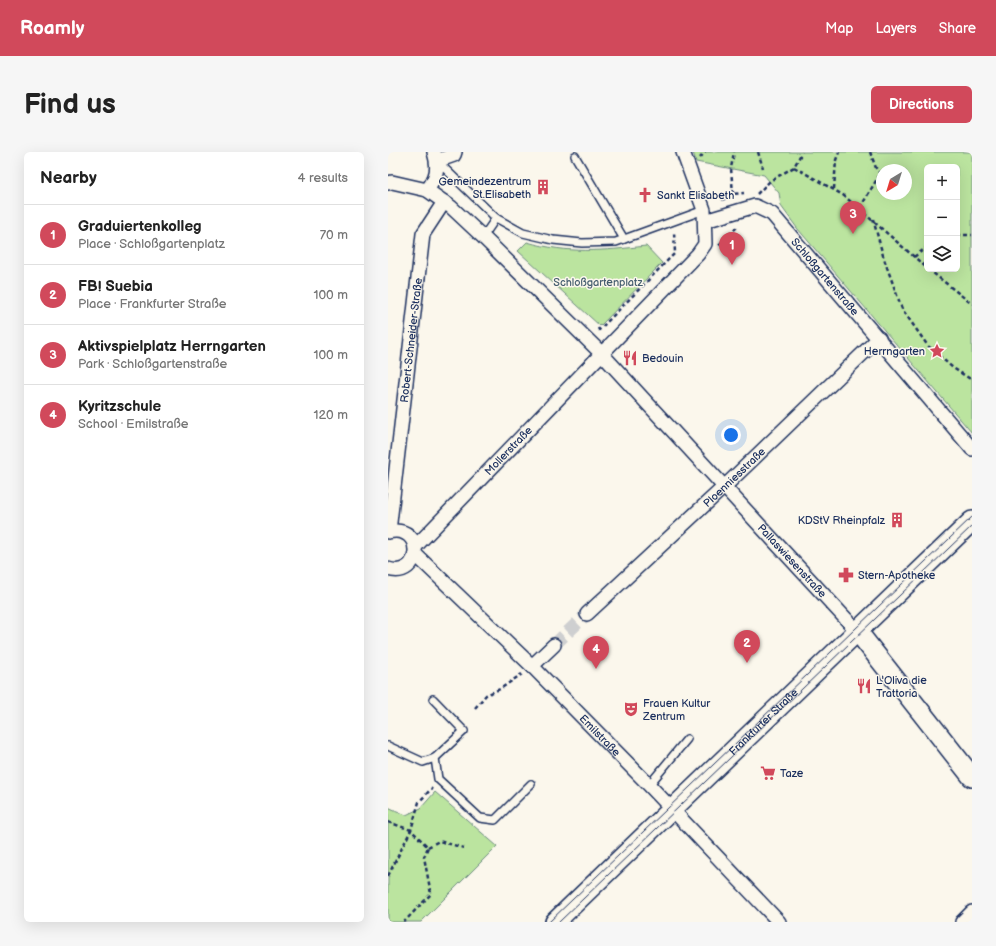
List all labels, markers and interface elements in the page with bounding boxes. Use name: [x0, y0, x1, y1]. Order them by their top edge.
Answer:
text: Roamly: [20, 17, 84, 40]
text: Map: [825, 20, 853, 37]
text: Layers: [875, 20, 917, 37]
text: Share: [939, 20, 976, 37]
button: Directions: [871, 86, 972, 123]
text: Find us: [24, 88, 116, 121]
north arrow: [876, 164, 912, 200]
map controls: [924, 164, 960, 272]
button: +: [924, 164, 960, 200]
text: Nearby: [40, 168, 97, 188]
text: 4 results: [298, 170, 348, 186]
place label: Gemeindezentrum St.Elisabeth: [439, 175, 531, 201]
building icon: Gemeindezentrum St.Elisabeth: [534, 178, 552, 196]
church icon: Sankt Elisabeth: [636, 186, 654, 204]
place label: Sankt Elisabeth: [657, 189, 734, 202]
button: −: [924, 200, 960, 236]
pin: 3: [840, 201, 866, 234]
text: Graduiertenkolleg: [78, 217, 202, 236]
text: 1: [50, 227, 56, 243]
text: 70 m: [320, 227, 348, 243]
pin: 1: [719, 232, 745, 265]
street label: Schloßgartenstraße: [788, 235, 862, 318]
text: Place · Schloßgartenplatz: [78, 236, 225, 252]
button: layers: [924, 236, 960, 272]
park label: Schloßgartenplatz: [553, 276, 643, 289]
text: FB! Suebia: [78, 277, 153, 296]
street label: Robert-Schneider-Straße: [398, 277, 425, 403]
text: 2: [49, 287, 57, 303]
text: 100 m: [313, 287, 348, 303]
text: Place · Frankfurter Straße: [78, 296, 226, 312]
text: Aktivspielplatz Herrngarten: [78, 337, 266, 356]
place icon: Herrngarten: [928, 342, 946, 360]
place label: Herrngarten: [864, 345, 925, 358]
text: 3: [49, 347, 57, 363]
text: 100 m: [313, 347, 348, 363]
restaurant icon: Bedouin: [621, 349, 639, 367]
place label: Bedouin: [642, 352, 683, 365]
text: Park · Schloßgartenstraße: [78, 356, 227, 372]
text: Kyritzschule: [78, 397, 161, 416]
text: 4: [49, 407, 57, 423]
text: 120 m: [313, 407, 348, 423]
text: School · Emilstraße: [78, 416, 189, 432]
street label: Mollerstraße: [482, 424, 535, 478]
your location: [721, 425, 741, 445]
street label: Ploenniesstraße: [701, 445, 768, 510]
building icon: KDStV Rheinpfalz: [888, 511, 906, 529]
place label: KDStV Rheinpfalz: [798, 514, 886, 527]
street label: Pallaswiesenstraße: [755, 521, 829, 601]
pharmacy icon: Stern-Apotheke: [837, 566, 855, 584]
place label: Stern-Apotheke: [858, 569, 936, 582]
pin: 2: [734, 630, 760, 663]
pin: 4: [583, 636, 609, 669]
place label: L'Oliva die Trattoria: [876, 674, 927, 700]
restaurant icon: L'Oliva die Trattoria: [855, 677, 873, 695]
street label: Frankfurter Straße: [726, 686, 801, 758]
place label: Frauen Kultur Zentrum: [642, 697, 711, 723]
theatre icon: Frauen Kultur Zentrum: [622, 700, 640, 718]
street label: Emilstraße: [576, 712, 623, 759]
supermarket icon: Taze: [759, 764, 777, 782]
place label: Taze: [780, 767, 804, 780]

